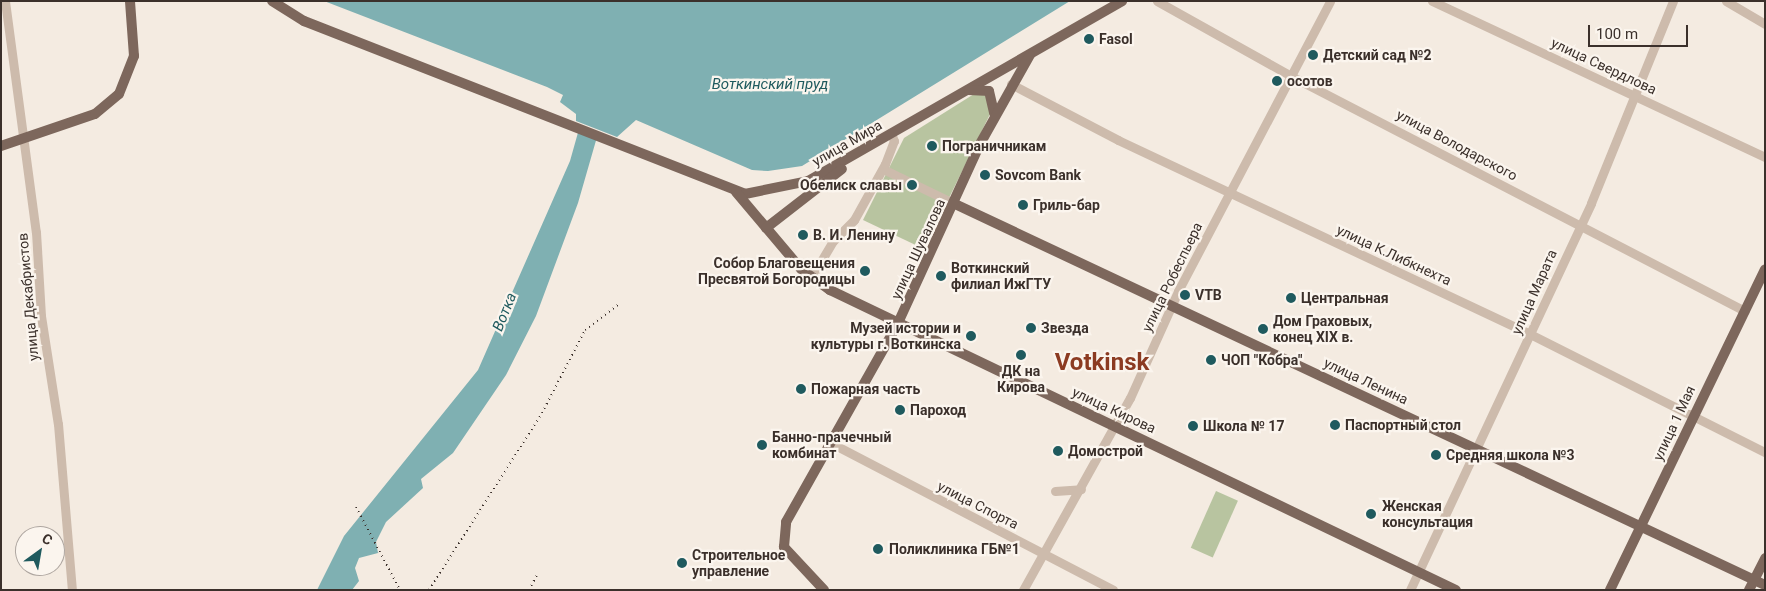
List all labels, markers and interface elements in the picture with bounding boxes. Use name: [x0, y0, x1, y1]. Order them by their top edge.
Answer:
scale bar: [1591, 15, 1691, 47]
text: 100 m: [1596, 25, 1638, 43]
place label: Fasol: [1099, 31, 1133, 47]
marker: Fasol: [1083, 33, 1095, 45]
street label: улица Свердлова: [1549, 34, 1659, 98]
place label: Детский сад №2: [1323, 47, 1431, 63]
marker: Детский сад №2: [1307, 49, 1319, 61]
place label: осотов: [1287, 73, 1333, 89]
marker: осотов: [1271, 75, 1283, 87]
water label: Воткинский пруд: [712, 76, 828, 94]
street label: улица Володарского: [1394, 106, 1520, 184]
street label: улица Мира: [809, 116, 885, 170]
place label: Пограничникам: [942, 138, 1046, 154]
marker: Пограничникам: [926, 140, 938, 152]
place label: Sovcom Bank: [995, 167, 1081, 183]
marker: Sovcom Bank: [979, 169, 991, 181]
place label: Обелиск славы: [800, 177, 902, 193]
marker: Обелиск славы: [906, 179, 918, 191]
street label: улица Шувалова: [887, 196, 949, 302]
place label: Гриль-бар: [1033, 197, 1100, 213]
marker: Гриль-бар: [1017, 199, 1029, 211]
street label: улица Робеспьера: [1138, 220, 1206, 334]
street label: улица К.Либкнехта: [1334, 221, 1454, 289]
place label: В. И. Ленину: [813, 227, 895, 243]
marker: В. И. Ленину: [797, 229, 809, 241]
street label: улица Декабристов: [14, 232, 42, 362]
street label: улица Марата: [1508, 247, 1560, 337]
place label: Собор Благовещения Пресвятой Богородицы: [698, 255, 855, 288]
place label: Воткинский филиал ИжГТУ: [951, 260, 1051, 292]
marker: Собор Благовещения Пресвятой Богородицы: [859, 265, 871, 277]
marker: Воткинский филиал ИжГТУ: [935, 270, 947, 282]
place label: VTB: [1195, 287, 1222, 303]
marker: VTB: [1179, 289, 1191, 301]
water label: Вотка: [489, 290, 521, 334]
place label: Центральная: [1301, 290, 1389, 306]
marker: Центральная: [1285, 292, 1297, 304]
place label: Дом Граховых, конец XIX в.: [1273, 313, 1372, 346]
place label: Музей истории и культуры г. Воткинска: [811, 320, 961, 352]
place label: Звезда: [1041, 320, 1089, 336]
marker: Звезда: [1025, 322, 1037, 334]
marker: Дом Граховых, конец XIX в.: [1257, 323, 1269, 335]
marker: Музей истории и культуры г. Воткинска: [965, 330, 977, 342]
marker: ДК на Кирова: [1015, 349, 1027, 361]
district label: Votkinsk: [1055, 349, 1149, 377]
place label: ЧОП "Кобра": [1221, 352, 1302, 368]
marker: ЧОП "Кобра": [1205, 354, 1217, 366]
street label: улица Ленина: [1321, 354, 1411, 408]
place label: ДК на Кирова: [997, 363, 1045, 396]
place label: Пожарная часть: [811, 381, 920, 397]
marker: Пожарная часть: [795, 383, 807, 395]
street label: улица Кирова: [1070, 383, 1158, 437]
street label: улица 1 Мая: [1649, 383, 1699, 463]
place label: Пароход: [910, 402, 966, 418]
marker: Пароход: [894, 404, 906, 416]
place label: Паспортный стол: [1345, 417, 1461, 433]
place label: Школа № 17: [1203, 418, 1284, 434]
marker: Паспортный стол: [1329, 419, 1341, 431]
marker: Школа № 17: [1187, 420, 1199, 432]
place label: Банно-прачечный комбинат: [772, 429, 891, 462]
marker: Банно-прачечный комбинат: [756, 439, 768, 451]
place label: Домострой: [1068, 443, 1143, 459]
marker: Домострой: [1052, 445, 1064, 457]
place label: Средняя школа №3: [1446, 447, 1574, 463]
marker: Средняя школа №3: [1430, 449, 1442, 461]
street label: улица Спорта: [935, 477, 1021, 533]
place label: Женская консультация: [1382, 498, 1473, 530]
marker: Женская консультация: [1364, 507, 1378, 521]
north arrow: [15, 526, 65, 576]
text: С: [39, 530, 56, 548]
place label: Поликлиника ГБ№1: [889, 541, 1020, 557]
marker: Поликлиника ГБ№1: [871, 542, 885, 556]
place label: Строительное управление: [692, 547, 785, 580]
marker: Строительное управление: [676, 557, 688, 569]

